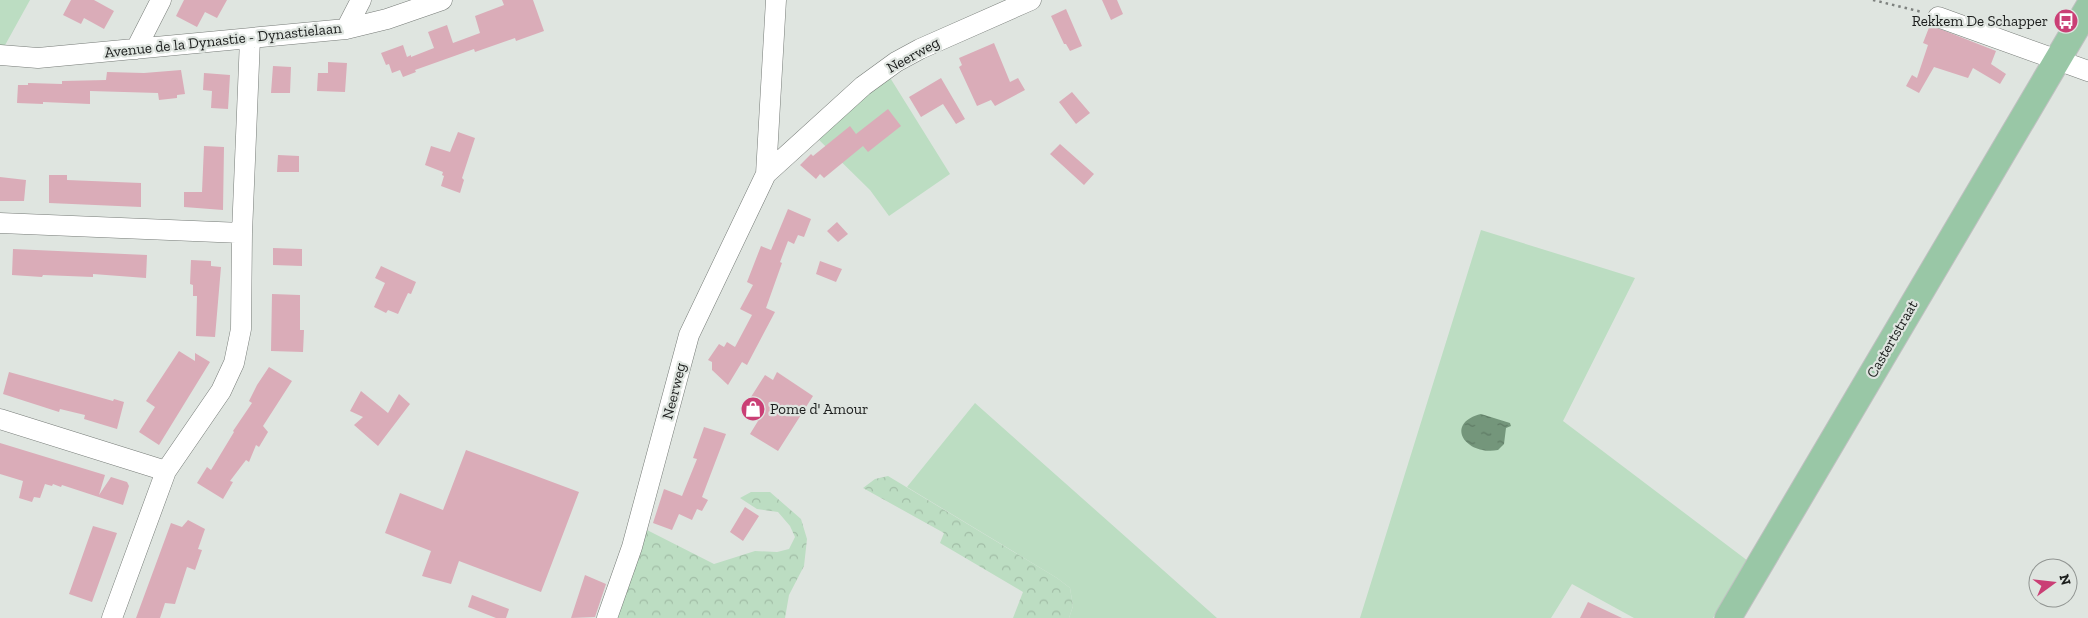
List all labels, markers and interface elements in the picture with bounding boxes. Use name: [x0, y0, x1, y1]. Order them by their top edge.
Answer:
bus stop icon: Rekkem De Schapper: [2053, 8, 2079, 34]
place label: Rekkem De Schapper: [1912, 12, 2048, 30]
street label: Avenue de la Dynastie - Dynastielaan: [104, 19, 343, 61]
street label: Neerweg: [883, 33, 943, 77]
street label: Castertstraat: [1863, 297, 1922, 381]
street label: Neerweg: [658, 361, 690, 421]
shop icon: Pome d' Amour: [740, 396, 766, 422]
place label: Pome d' Amour: [770, 400, 868, 418]
north arrow: [2028, 558, 2078, 608]
text: N: [2055, 572, 2075, 587]

